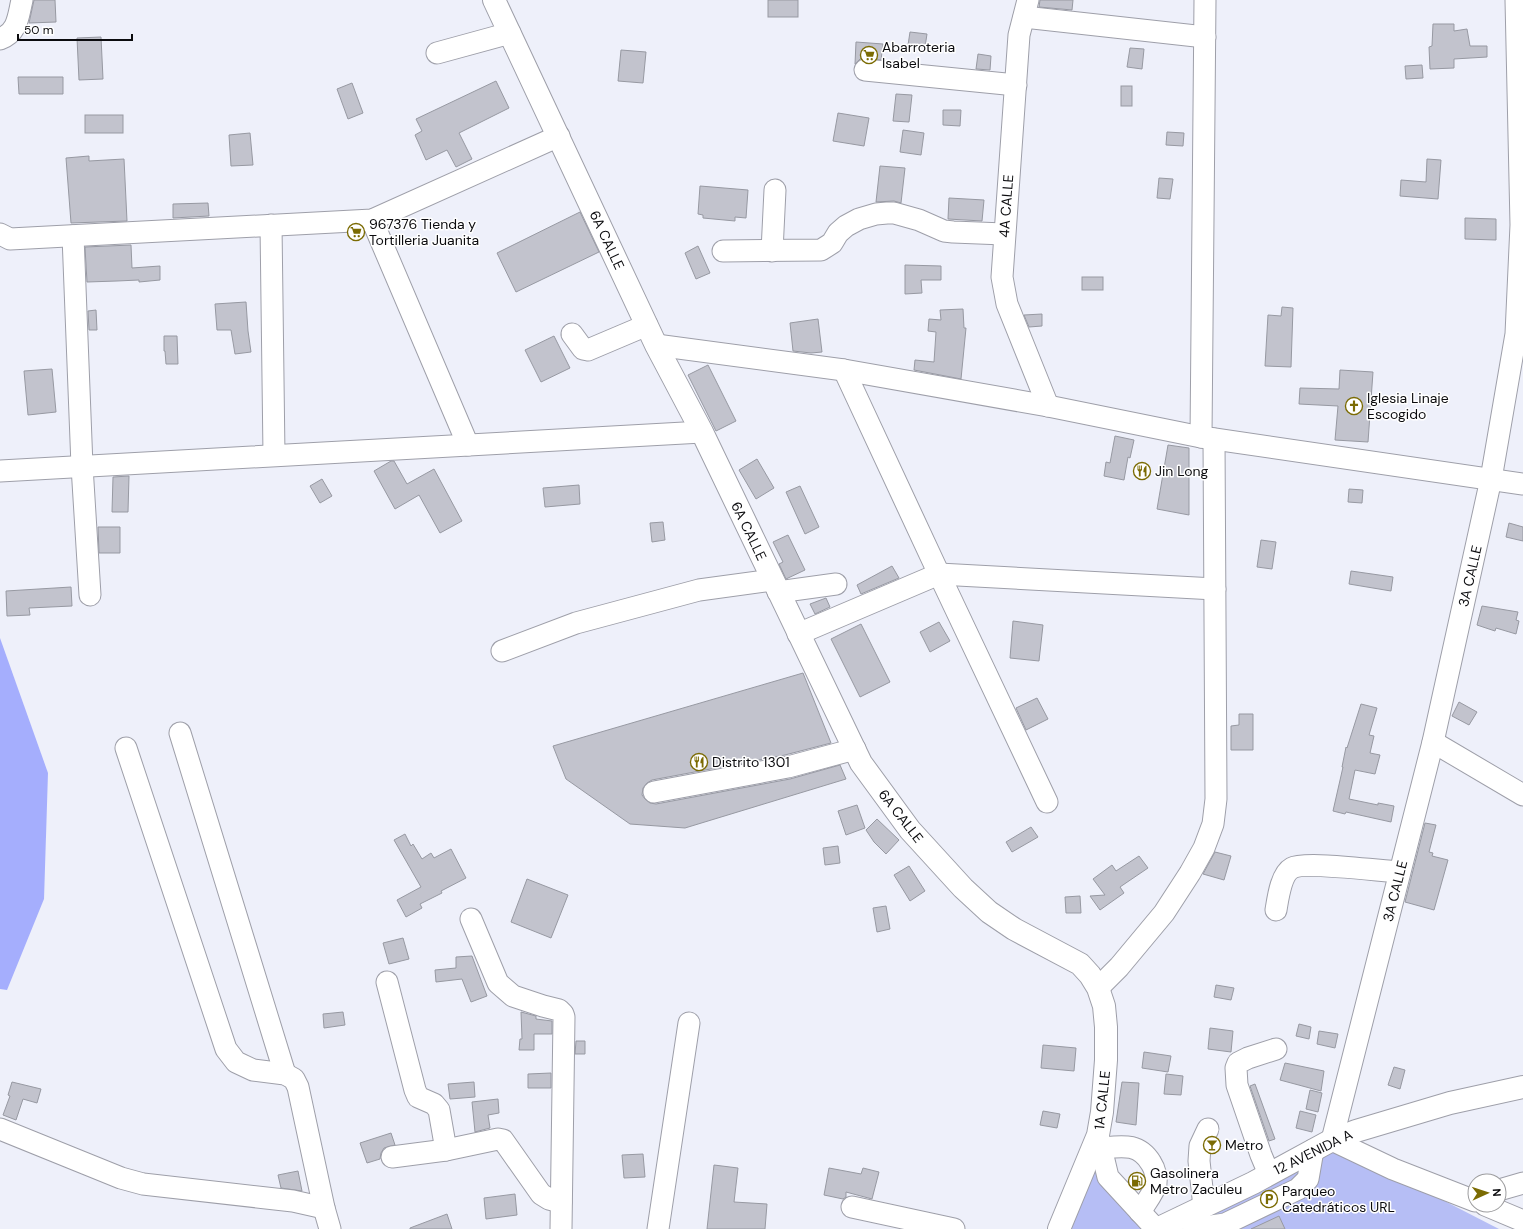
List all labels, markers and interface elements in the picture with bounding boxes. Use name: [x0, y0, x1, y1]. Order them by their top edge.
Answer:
scale bar: [18, 16, 132, 42]
text: 50 m: [24, 22, 53, 38]
place label: Abarroteria Isabel: [882, 38, 955, 72]
supermarket icon: Abarroteria Isabel: [859, 45, 879, 65]
street label: 4A CALLE: [995, 174, 1017, 238]
street label: 6A CALLE: [586, 208, 629, 272]
place label: 967376 Tienda y Tortilleria Juanita: [369, 215, 479, 249]
supermarket icon: 967376 Tienda y Tortilleria Juanita: [346, 222, 366, 242]
place label: Iglesia Linaje Escogido: [1367, 389, 1449, 423]
church icon: Iglesia Linaje Escogido: [1344, 396, 1364, 416]
restaurant icon: Jin Long: [1132, 461, 1152, 481]
place label: Jin Long: [1155, 462, 1209, 480]
street label: 6A CALLE: [727, 499, 771, 563]
street label: 3A CALLE: [1454, 543, 1486, 608]
restaurant icon: Distrito 1301: [689, 752, 709, 772]
place label: Distrito 1301: [712, 753, 790, 771]
street label: 6A CALLE: [875, 786, 928, 846]
street label: 3A CALLE: [1379, 858, 1411, 923]
street label: 1A CALLE: [1090, 1070, 1114, 1130]
street label: 12 AVENIDA A: [1271, 1125, 1355, 1179]
bar icon: Metro: [1202, 1135, 1222, 1155]
place label: Metro: [1225, 1136, 1263, 1154]
place label: Gasolinera Metro Zaculeu: [1150, 1164, 1242, 1198]
fuel station icon: Gasolinera Metro Zaculeu: [1127, 1171, 1147, 1191]
north arrow: [1467, 1173, 1507, 1213]
place label: Parqueo Catedráticos URL: [1282, 1182, 1395, 1216]
text: N: [1490, 1188, 1504, 1197]
parking icon: Parqueo Catedráticos URL: [1259, 1189, 1279, 1209]

